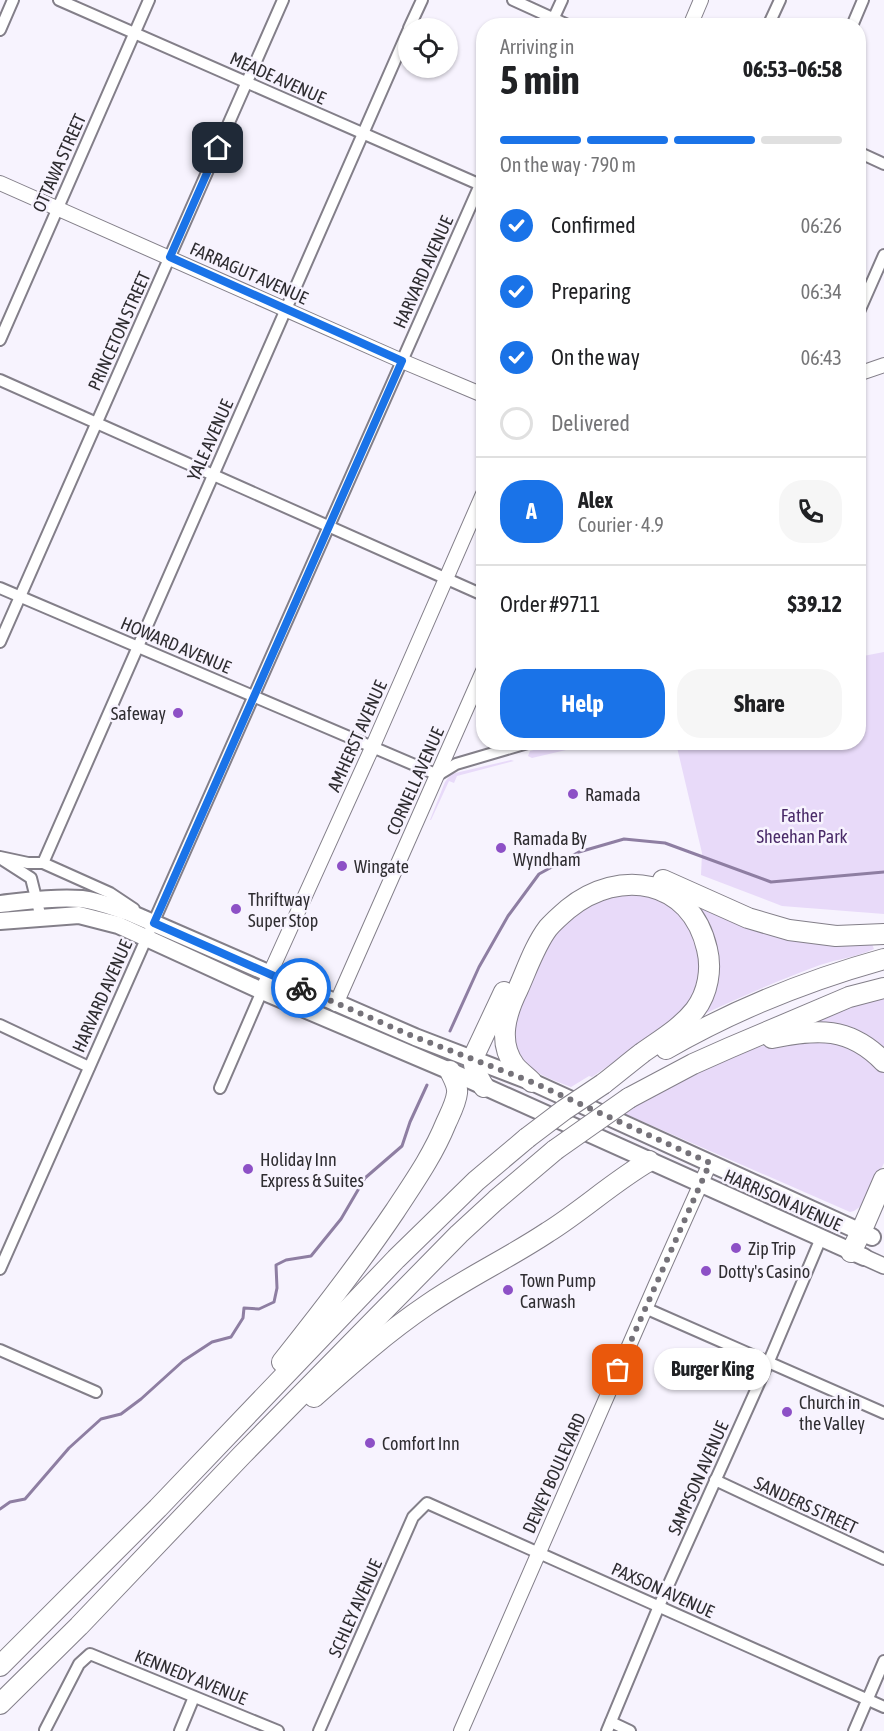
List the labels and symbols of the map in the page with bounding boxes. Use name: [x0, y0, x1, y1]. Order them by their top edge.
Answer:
street label: MEADE AVENUE: [227, 48, 329, 109]
street label: OTTAWA STREET: [28, 111, 90, 215]
pin: [192, 122, 243, 173]
street label: HARVARD AVENUE: [389, 212, 457, 331]
street label: FARRAGUT AVENUE: [187, 238, 312, 309]
street label: PRINCETON STREET: [83, 268, 155, 394]
street label: YALE AVENUE: [183, 396, 237, 484]
street label: HOWARD AVENUE: [118, 612, 235, 678]
street label: AMHERST AVENUE: [323, 677, 391, 795]
place label: Safeway: [111, 703, 166, 724]
marker: Safeway: [171, 706, 185, 720]
street label: CORNELL AVENUE: [382, 724, 448, 838]
place label: Ramada: [585, 784, 641, 805]
marker: Ramada: [566, 787, 580, 801]
park label: Father Sheehan Park: [757, 805, 848, 847]
place label: Ramada By Wyndham: [513, 828, 587, 870]
marker: Ramada By Wyndham: [494, 841, 508, 855]
place label: Wingate: [354, 856, 409, 877]
marker: Wingate: [335, 859, 349, 873]
place label: Thriftway Super Stop: [248, 889, 318, 931]
marker: Thriftway Super Stop: [229, 902, 243, 916]
street label: HARVARD AVENUE: [68, 936, 136, 1055]
courier: [271, 958, 331, 1018]
place label: Holiday Inn Express & Suites: [260, 1149, 364, 1191]
marker: Holiday Inn Express & Suites: [241, 1162, 255, 1176]
street label: HARRISON AVENUE: [721, 1165, 846, 1236]
place label: Zip Trip: [748, 1238, 796, 1259]
marker: Zip Trip: [729, 1241, 743, 1255]
place label: Dotty's Casino: [718, 1261, 810, 1282]
marker: Dotty's Casino: [699, 1264, 713, 1278]
place label: Town Pump Carwash: [520, 1270, 596, 1312]
marker: Town Pump Carwash: [501, 1283, 515, 1297]
pin: [592, 1344, 643, 1395]
callout: Burger King: [654, 1349, 771, 1391]
place label: Church in the Valley: [799, 1392, 865, 1434]
marker: Church in the Valley: [780, 1405, 794, 1419]
street label: DEWEY BOULEVARD: [518, 1410, 590, 1536]
street label: SAMPSON AVENUE: [664, 1418, 733, 1538]
place label: Comfort Inn: [382, 1433, 460, 1454]
marker: Comfort Inn: [363, 1436, 377, 1450]
street label: SANDERS STREET: [751, 1472, 861, 1538]
street label: SCHLEY AVENUE: [324, 1555, 386, 1660]
street label: PAXSON AVENUE: [608, 1558, 718, 1622]
street label: KENNEDY AVENUE: [132, 1645, 251, 1709]

